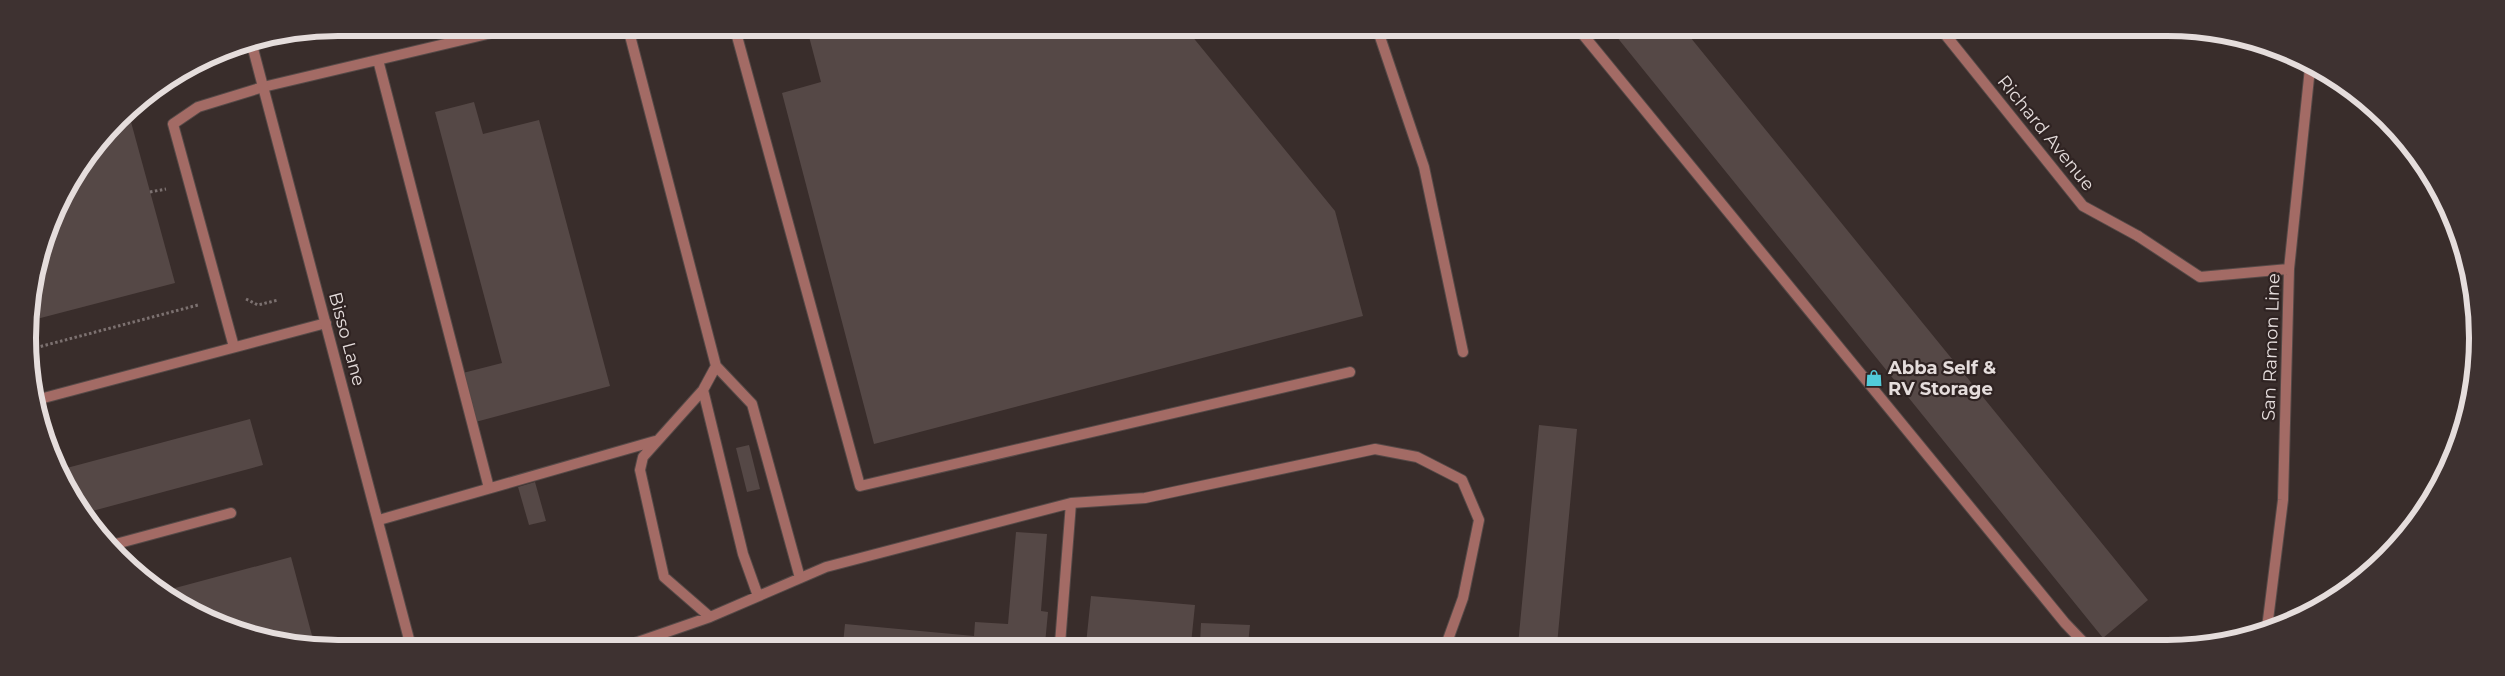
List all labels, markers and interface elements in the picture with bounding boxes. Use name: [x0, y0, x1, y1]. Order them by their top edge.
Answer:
street label: Richard Avenue: [1993, 71, 2099, 195]
street label: San Ramon Line: [2257, 273, 2285, 421]
street label: Bisso Lane: [324, 290, 370, 388]
place label: Abba Self & RV Storage: [1887, 357, 1996, 400]
shop icon: Abba Self & RV Storage: [1864, 368, 1884, 388]

